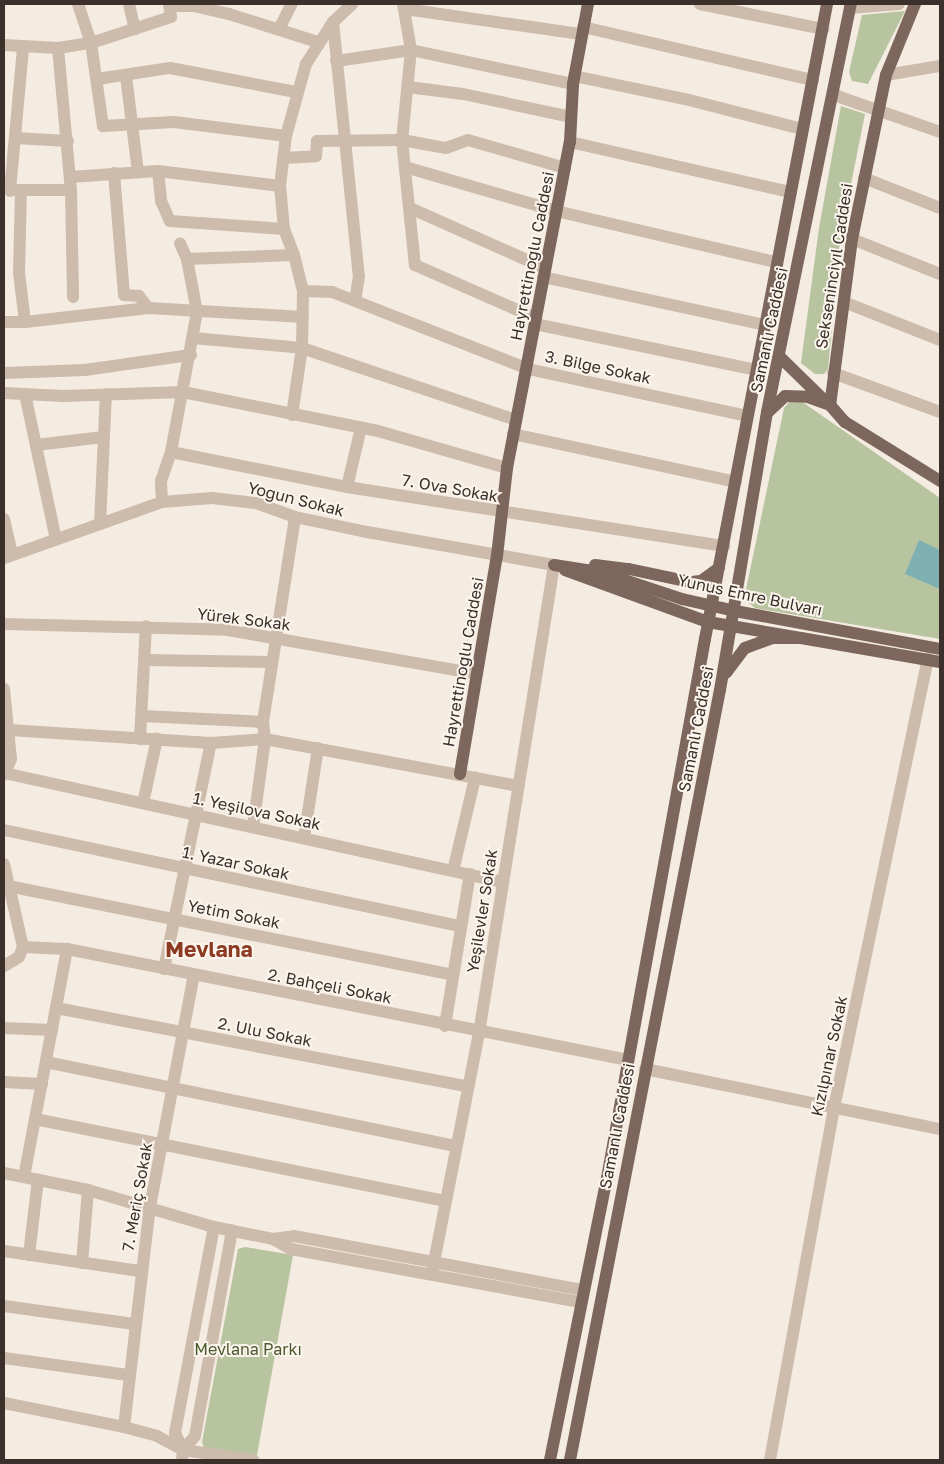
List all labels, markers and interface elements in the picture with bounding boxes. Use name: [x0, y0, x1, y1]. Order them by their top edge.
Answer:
street label: Hayrettinoğlu Caddesi: [506, 170, 558, 342]
street label: Sekseninciyıl Caddesi: [811, 182, 857, 350]
street label: Samanlı Caddesi: [746, 266, 792, 394]
street label: 3. Bilge Sokak: [543, 346, 653, 388]
street label: 7. Ova Sokak: [400, 470, 500, 506]
street label: Yoğun Sokak: [246, 478, 346, 520]
street label: Yunus Emre Bulvarı: [676, 570, 824, 620]
street label: Hayrettinoğlu Caddesi: [439, 576, 487, 748]
street label: Yürek Sokak: [196, 604, 292, 634]
street label: Samanlı Caddesi: [674, 665, 718, 793]
street label: 1. Yeşilova Sokak: [191, 788, 323, 834]
street label: 1. Yazar Sokak: [181, 842, 291, 884]
street label: Yeşilevler Sokak: [463, 848, 501, 974]
street label: Yetim Sokak: [186, 896, 282, 932]
district label: Mevlana: [165, 936, 253, 962]
street label: 2. Bahçeli Sokak: [266, 965, 394, 1007]
street label: Kızılpınar Sokak: [807, 994, 851, 1118]
street label: 2. Ulu Sokak: [216, 1013, 314, 1051]
street label: Samanlı Caddesi: [595, 1062, 639, 1190]
street label: 7. Meriç Sokak: [118, 1141, 156, 1253]
park label: Mevlana Parkı: [194, 1339, 302, 1359]

